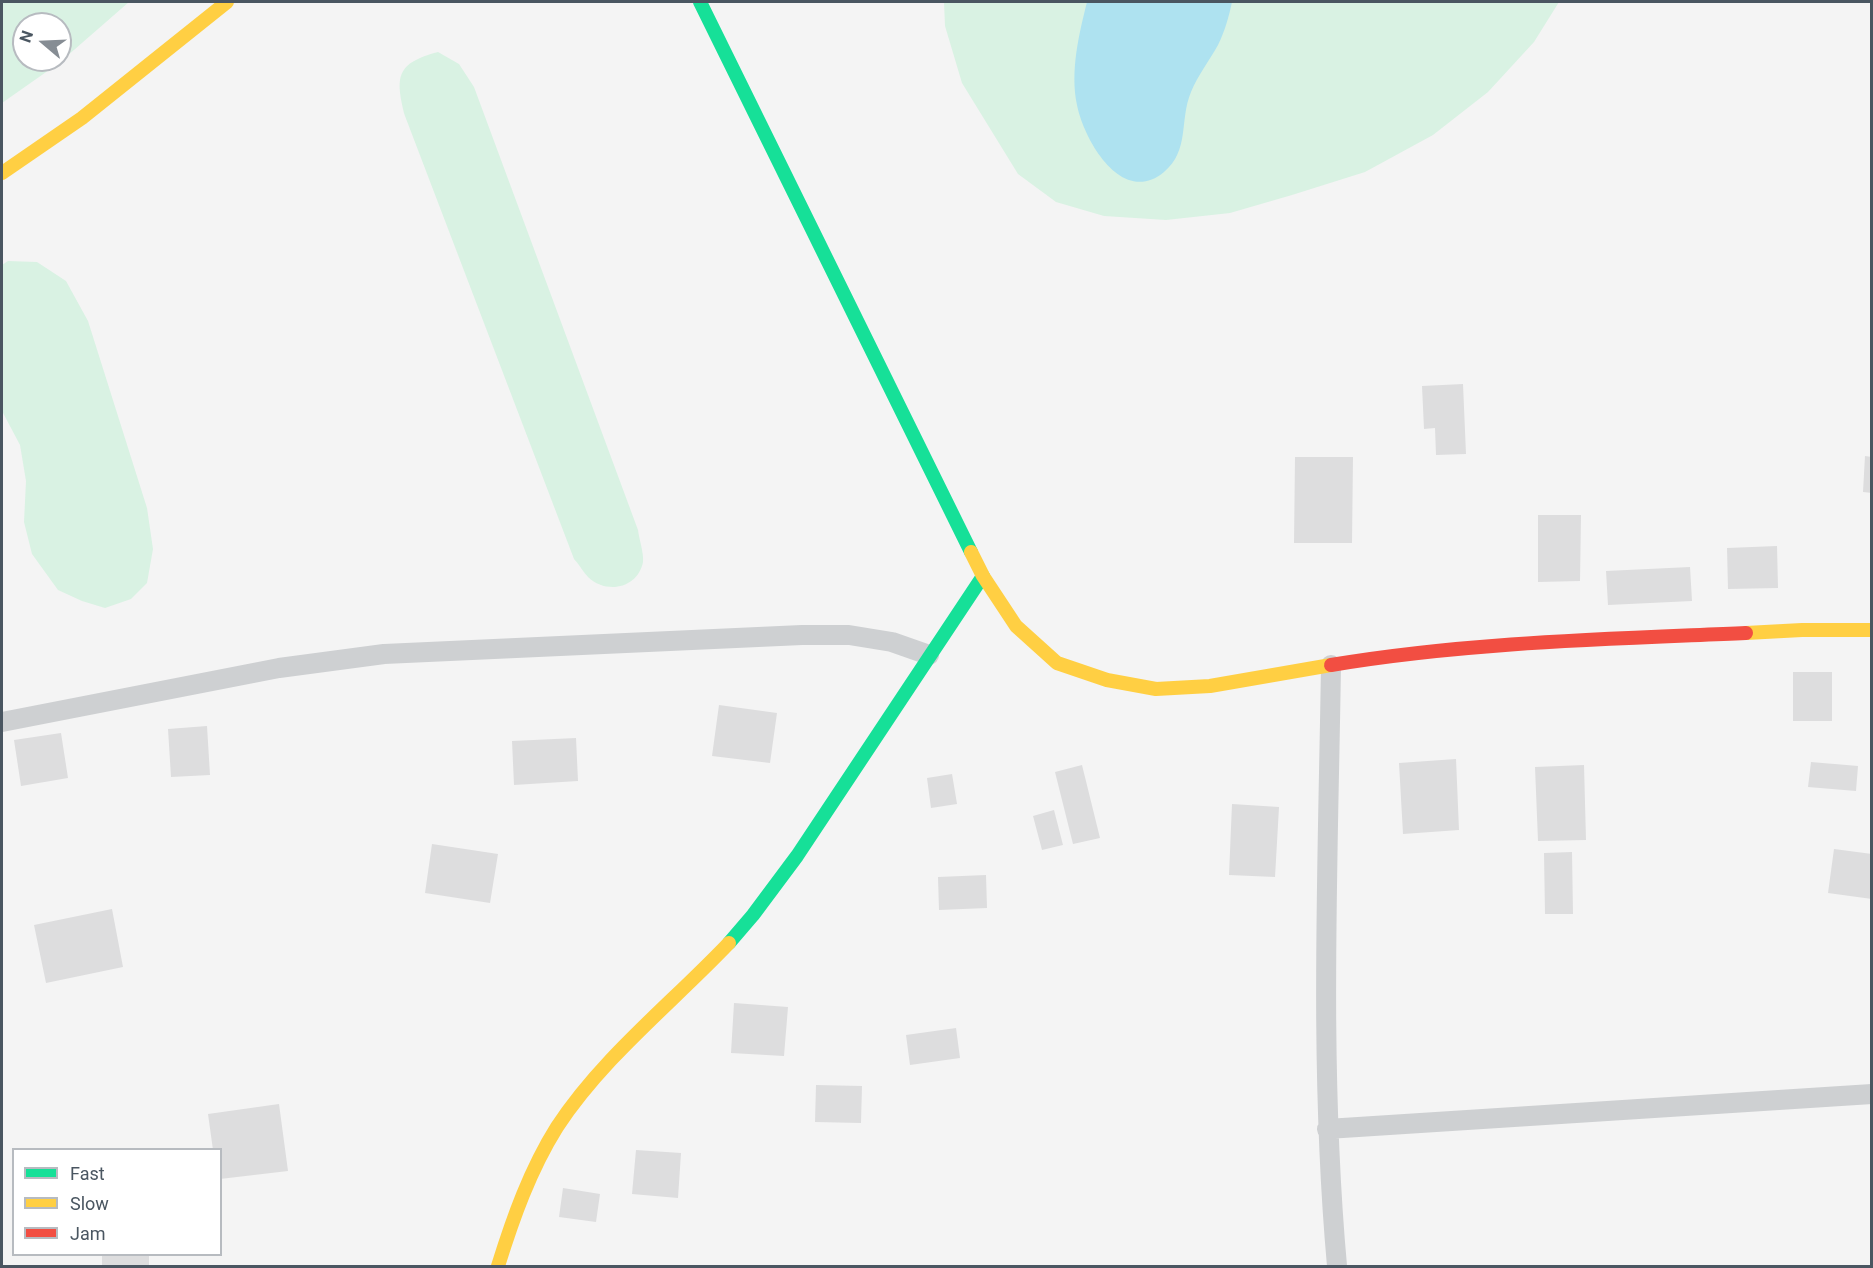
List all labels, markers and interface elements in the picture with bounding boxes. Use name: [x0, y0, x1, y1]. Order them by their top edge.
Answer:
north arrow: [12, 12, 72, 72]
text: N: [16, 28, 37, 45]
legend: [12, 1148, 222, 1256]
text: Fast: [70, 1163, 105, 1184]
text: Slow: [70, 1193, 109, 1214]
text: Jam: [70, 1223, 106, 1244]

